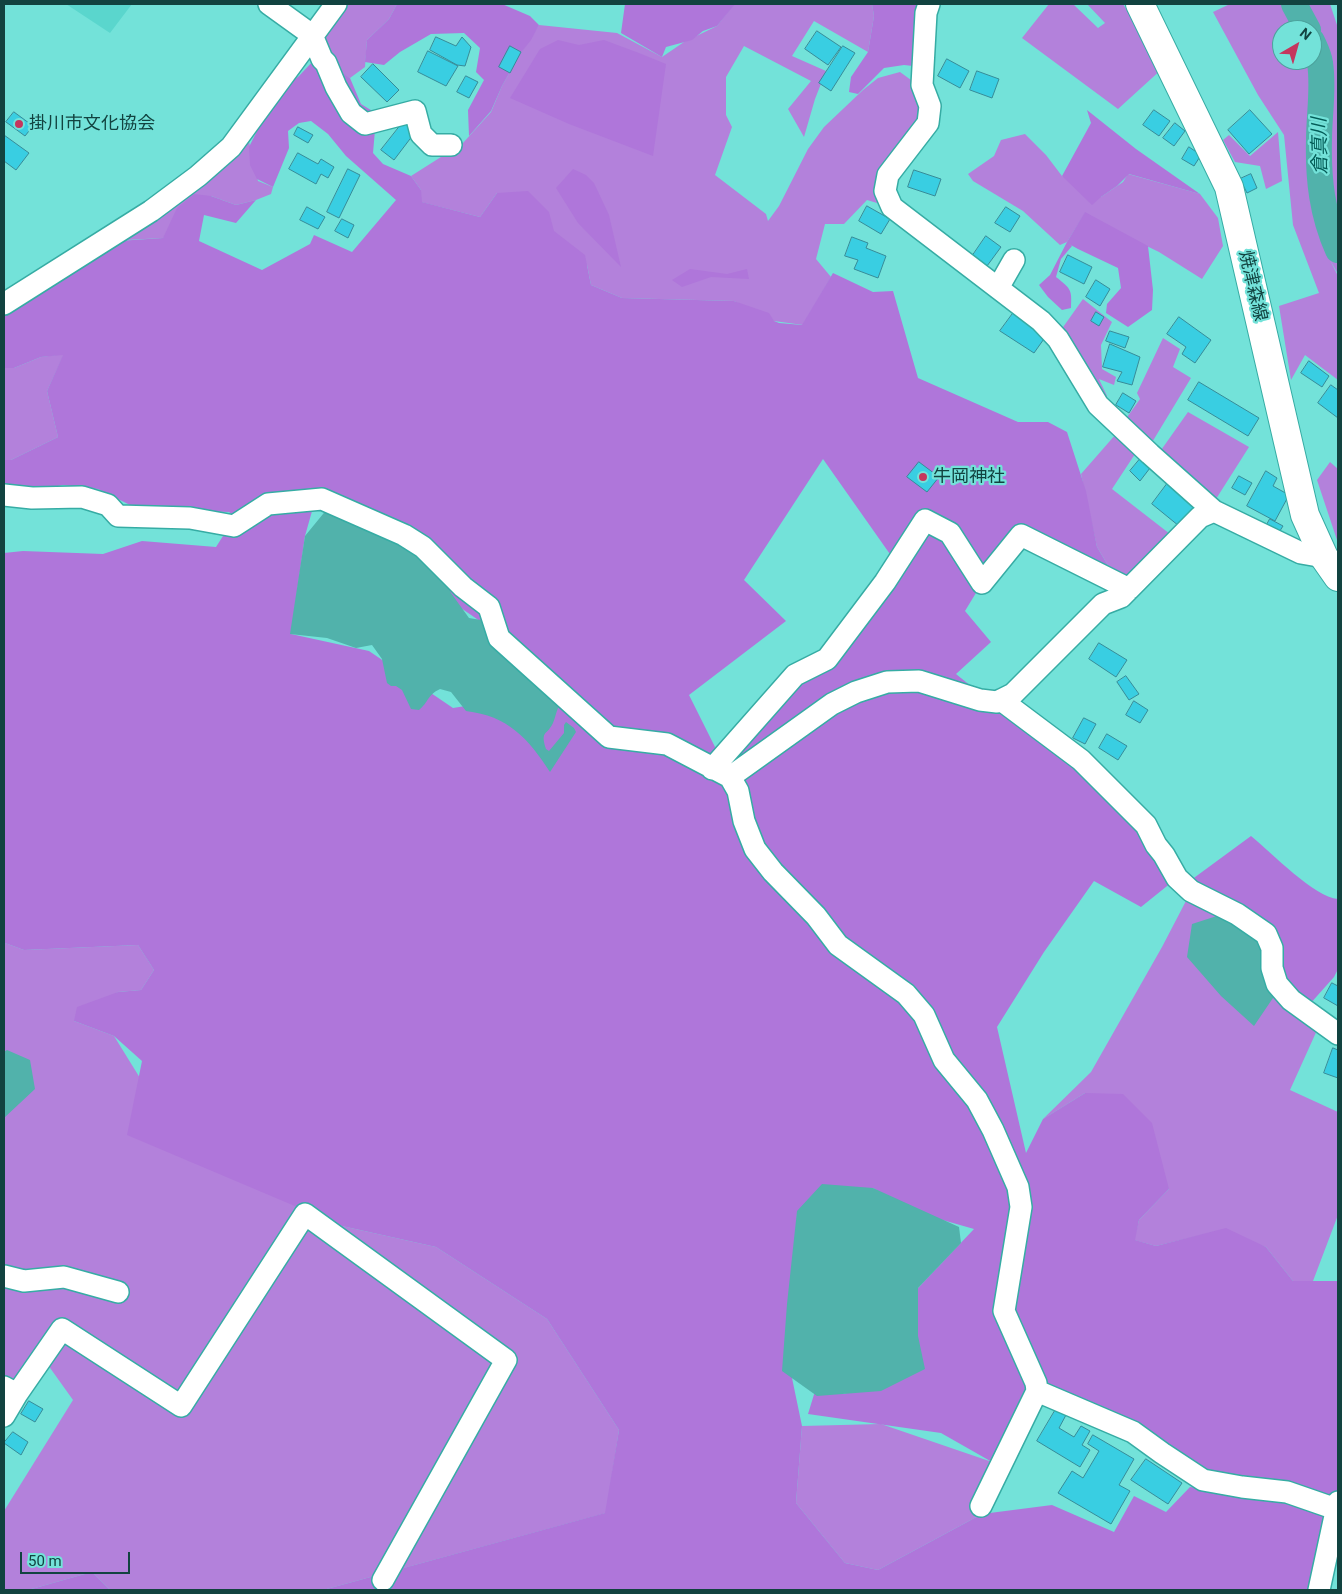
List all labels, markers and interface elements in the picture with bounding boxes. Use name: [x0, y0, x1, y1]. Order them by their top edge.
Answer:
north arrow: [1272, 20, 1322, 70]
text: N: [1297, 25, 1314, 43]
place label: 掛川市文化協会: [29, 113, 155, 135]
water label: 倉真川: [1309, 117, 1333, 175]
marker: 掛川市文化協会: [13, 118, 25, 130]
street label: 焼津森線: [1233, 248, 1271, 324]
place label: 牛岡神社: [933, 466, 1005, 488]
marker: 牛岡神社: [917, 471, 929, 483]
scale bar: [22, 1542, 132, 1574]
text: 50 m: [28, 1552, 62, 1570]

